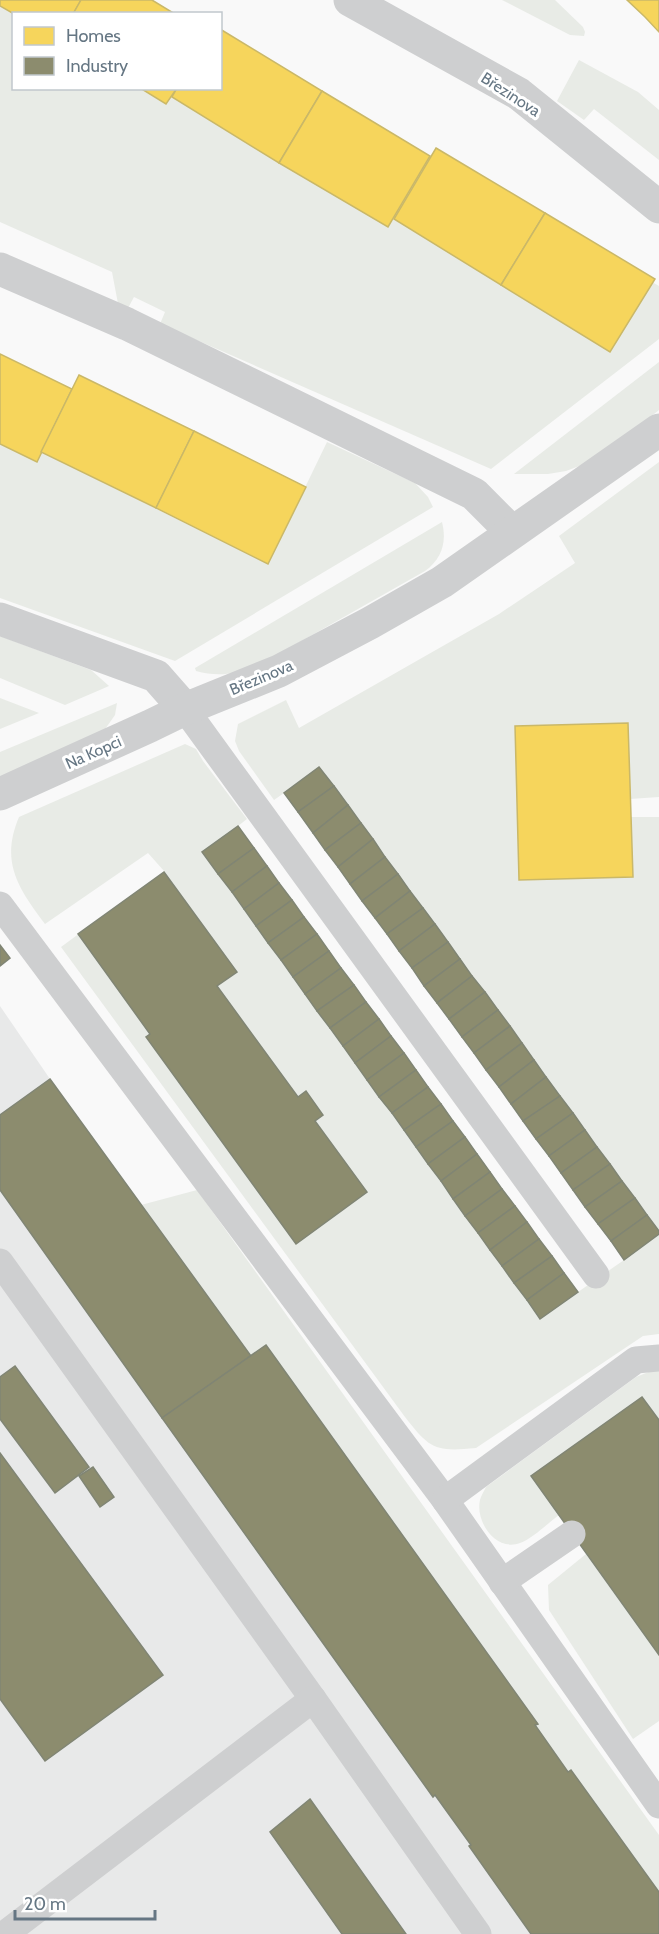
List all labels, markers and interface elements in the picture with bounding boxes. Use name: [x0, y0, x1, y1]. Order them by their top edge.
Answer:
legend: [12, 12, 222, 90]
text: Homes: [66, 25, 121, 47]
text: Industry: [66, 55, 128, 77]
street label: Březinova: [478, 68, 544, 121]
street label: Březinova: [227, 656, 296, 699]
street label: Na Kopci: [62, 732, 124, 773]
scale bar: [15, 1883, 154, 1921]
text: 20 m: [24, 1893, 66, 1915]

